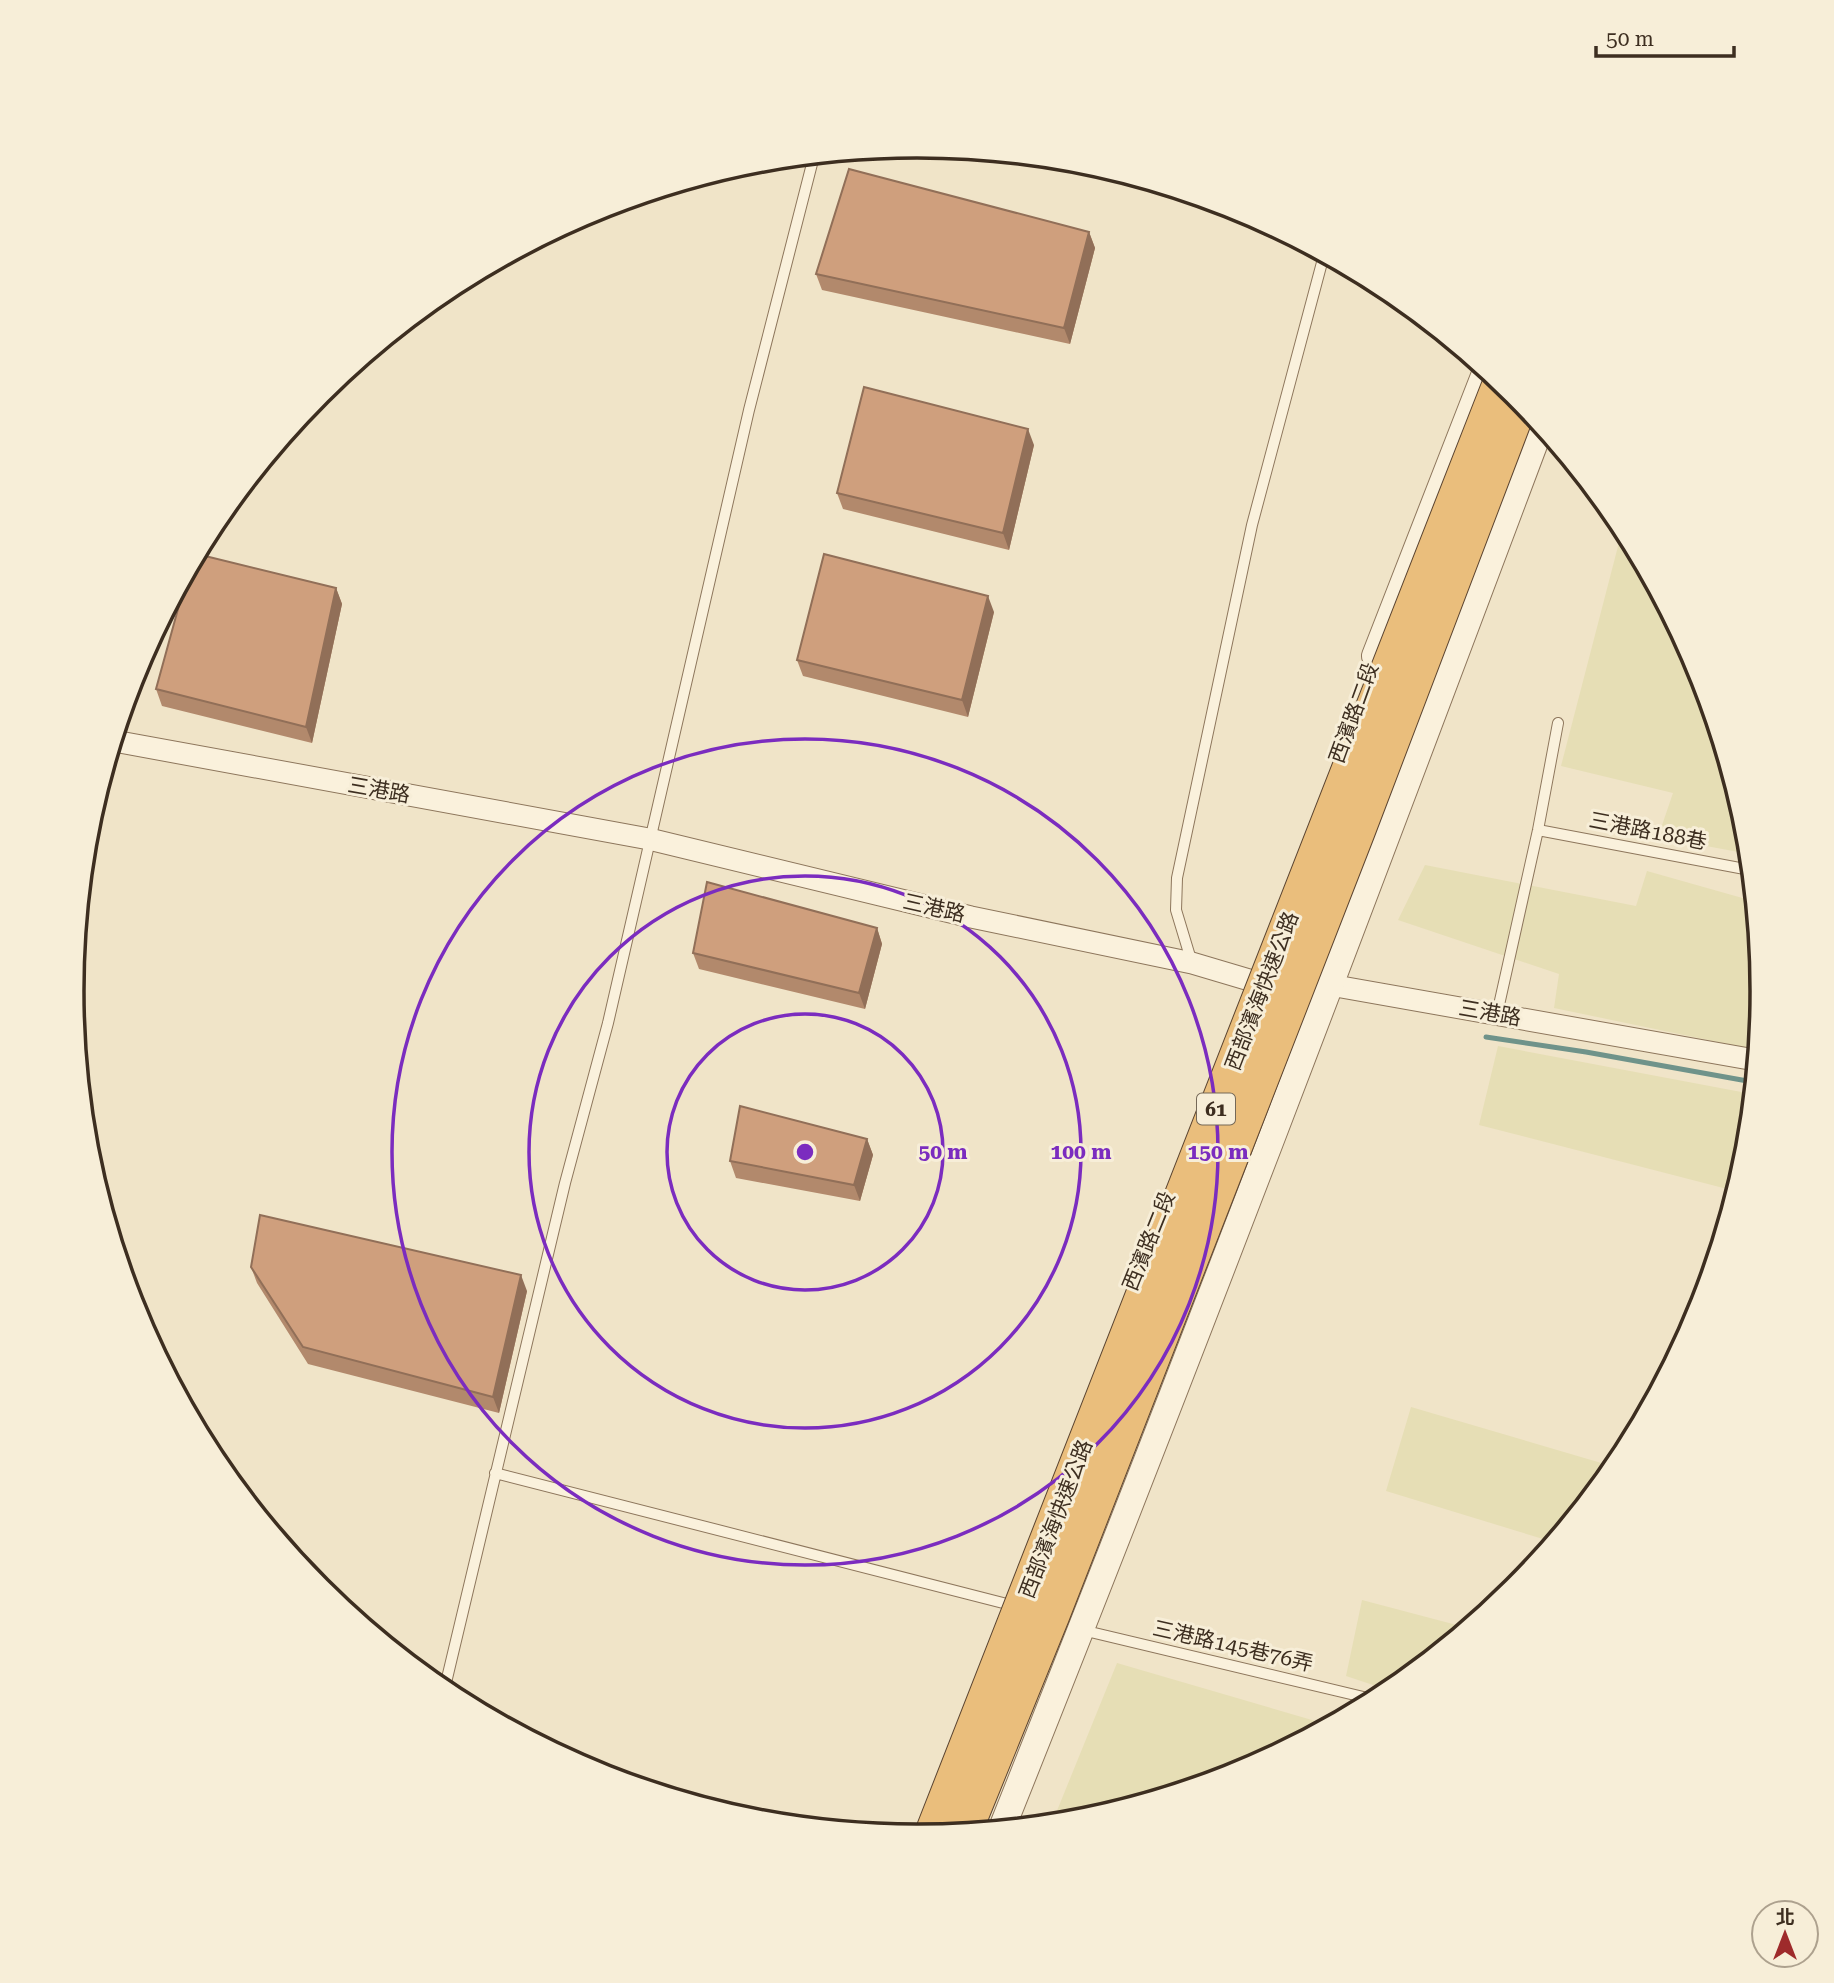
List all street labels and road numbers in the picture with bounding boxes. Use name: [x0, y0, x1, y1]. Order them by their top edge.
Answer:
street label: 西濱路二段: [1325, 660, 1383, 766]
street label: 三港路: [346, 773, 412, 807]
street label: 三港路188巷: [1587, 808, 1709, 854]
street label: 三港路: [901, 889, 967, 927]
street label: 西部濱海快速公路: [1221, 908, 1303, 1074]
street label: 三港路: [1457, 996, 1523, 1030]
road number: 61: [1197, 1093, 1235, 1124]
street label: 西濱路二段: [1118, 1188, 1180, 1294]
street label: 西部濱海快速公路: [1015, 1436, 1097, 1602]
street label: 三港路145巷76弄: [1150, 1616, 1316, 1676]

